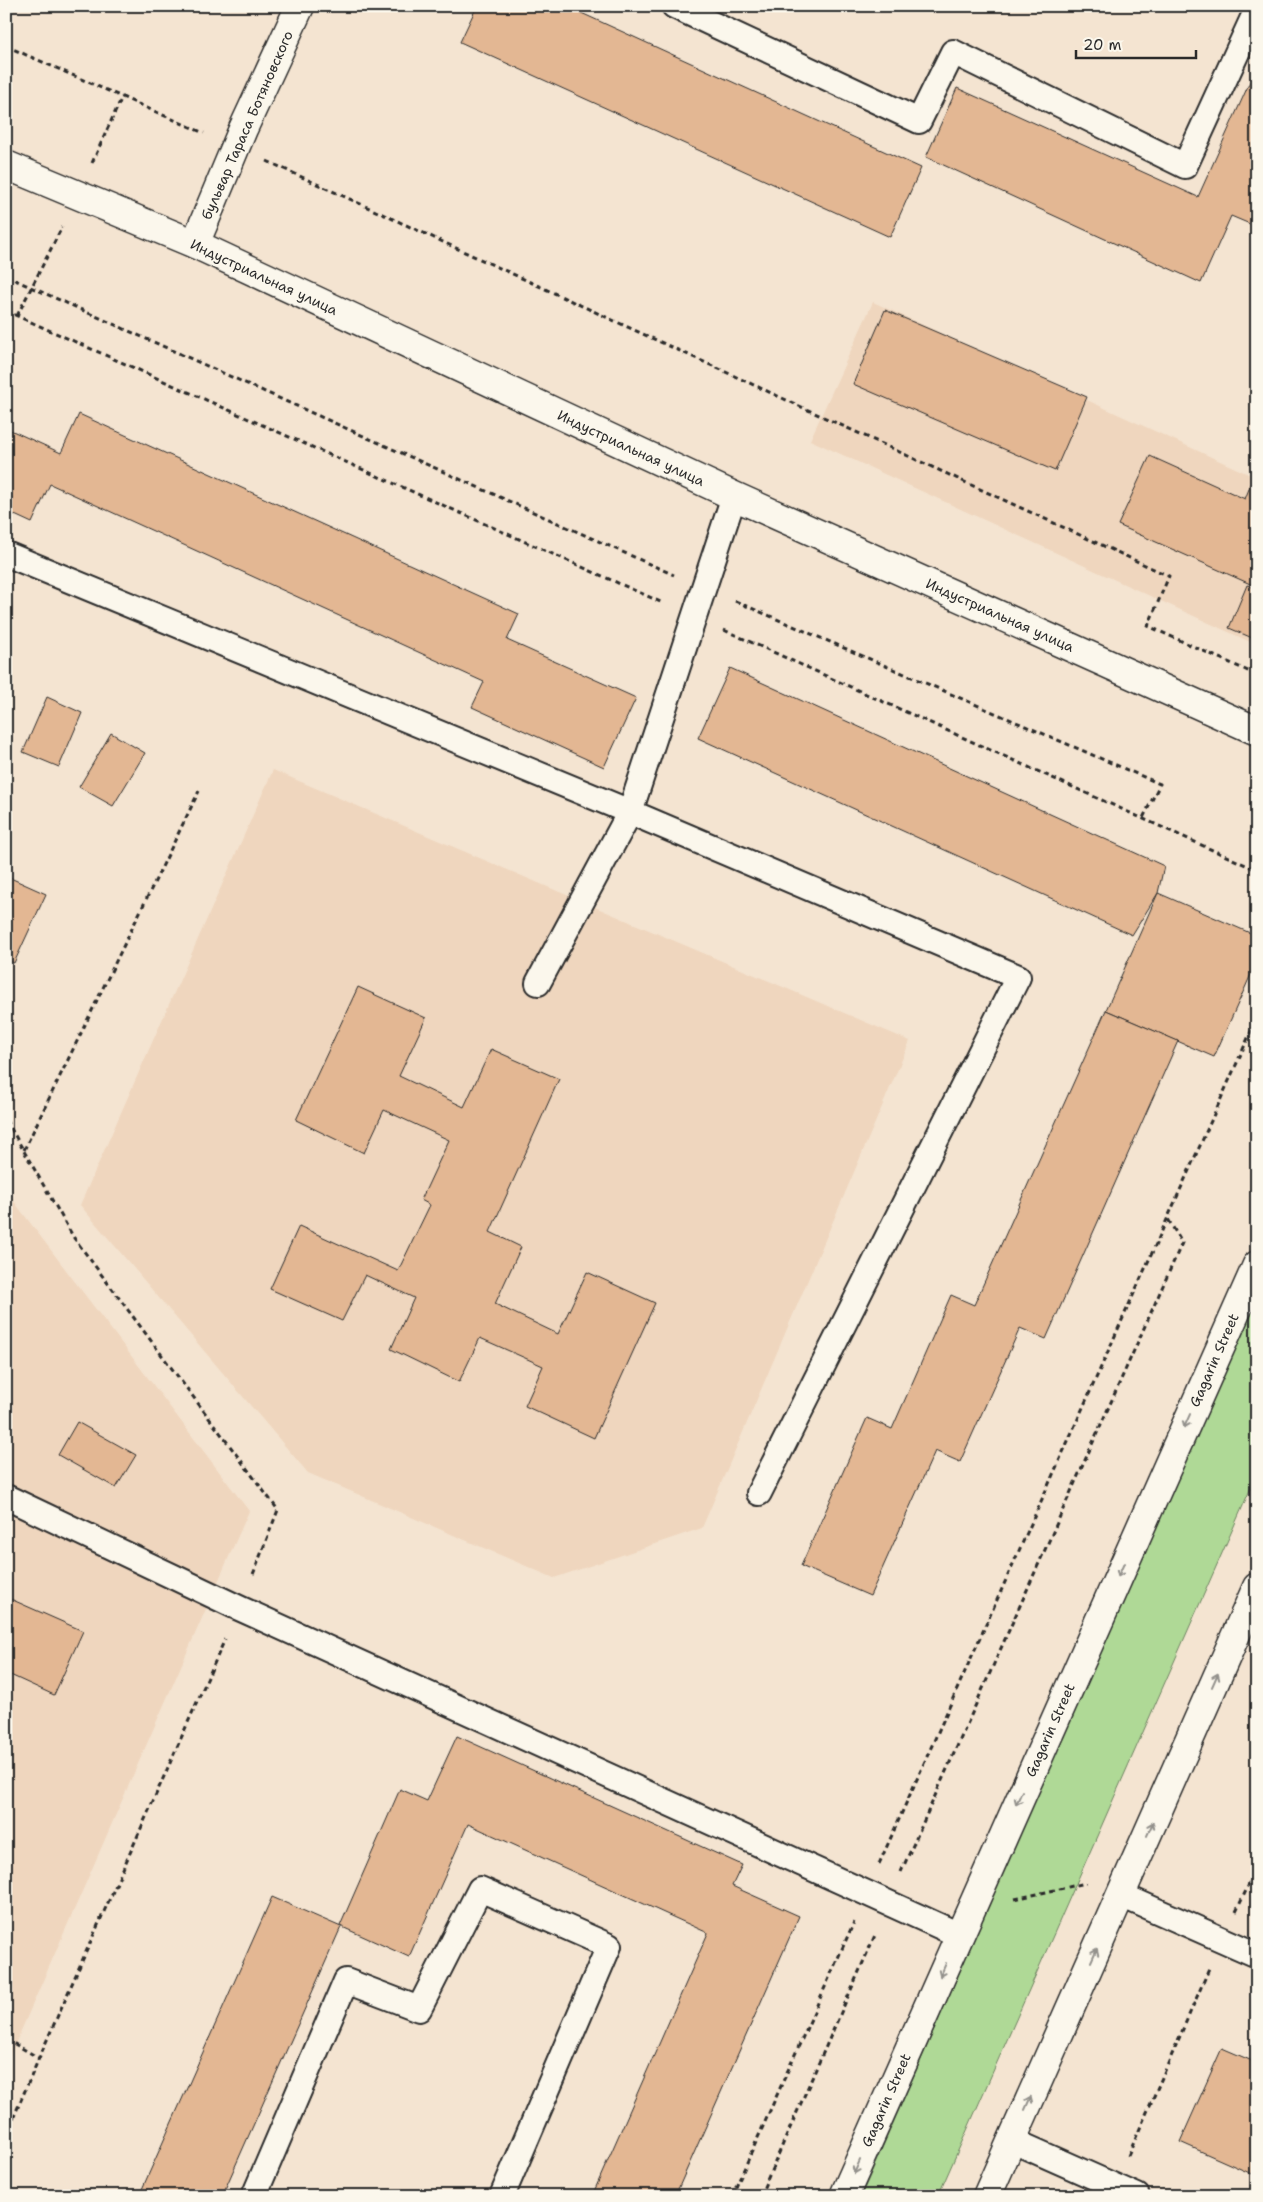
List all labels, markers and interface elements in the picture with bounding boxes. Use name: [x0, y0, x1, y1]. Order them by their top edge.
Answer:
street label: бульвар Тараса Ботяновского: [197, 28, 297, 222]
scale bar: [1076, 28, 1196, 60]
text: 20 m: [1083, 35, 1122, 55]
street label: Индустриальная улица: [187, 235, 341, 319]
street label: Индустриальная улица: [554, 406, 708, 490]
street label: Индустриальная улица: [923, 574, 1077, 656]
street label: Gagarin Street: [1185, 1310, 1243, 1410]
one-way arrow: [1182, 1413, 1192, 1428]
one-way arrow: [1116, 1562, 1125, 1577]
one-way arrow: [1211, 1673, 1221, 1688]
street label: Gagarin Street: [1021, 1680, 1079, 1780]
one-way arrow: [1014, 1790, 1024, 1805]
one-way arrow: [1145, 1822, 1155, 1837]
one-way arrow: [1090, 1948, 1099, 1963]
one-way arrow: [938, 1962, 948, 1977]
street label: Gagarin Street: [857, 2050, 915, 2150]
one-way arrow: [1023, 2096, 1033, 2111]
one-way arrow: [851, 2159, 861, 2174]

